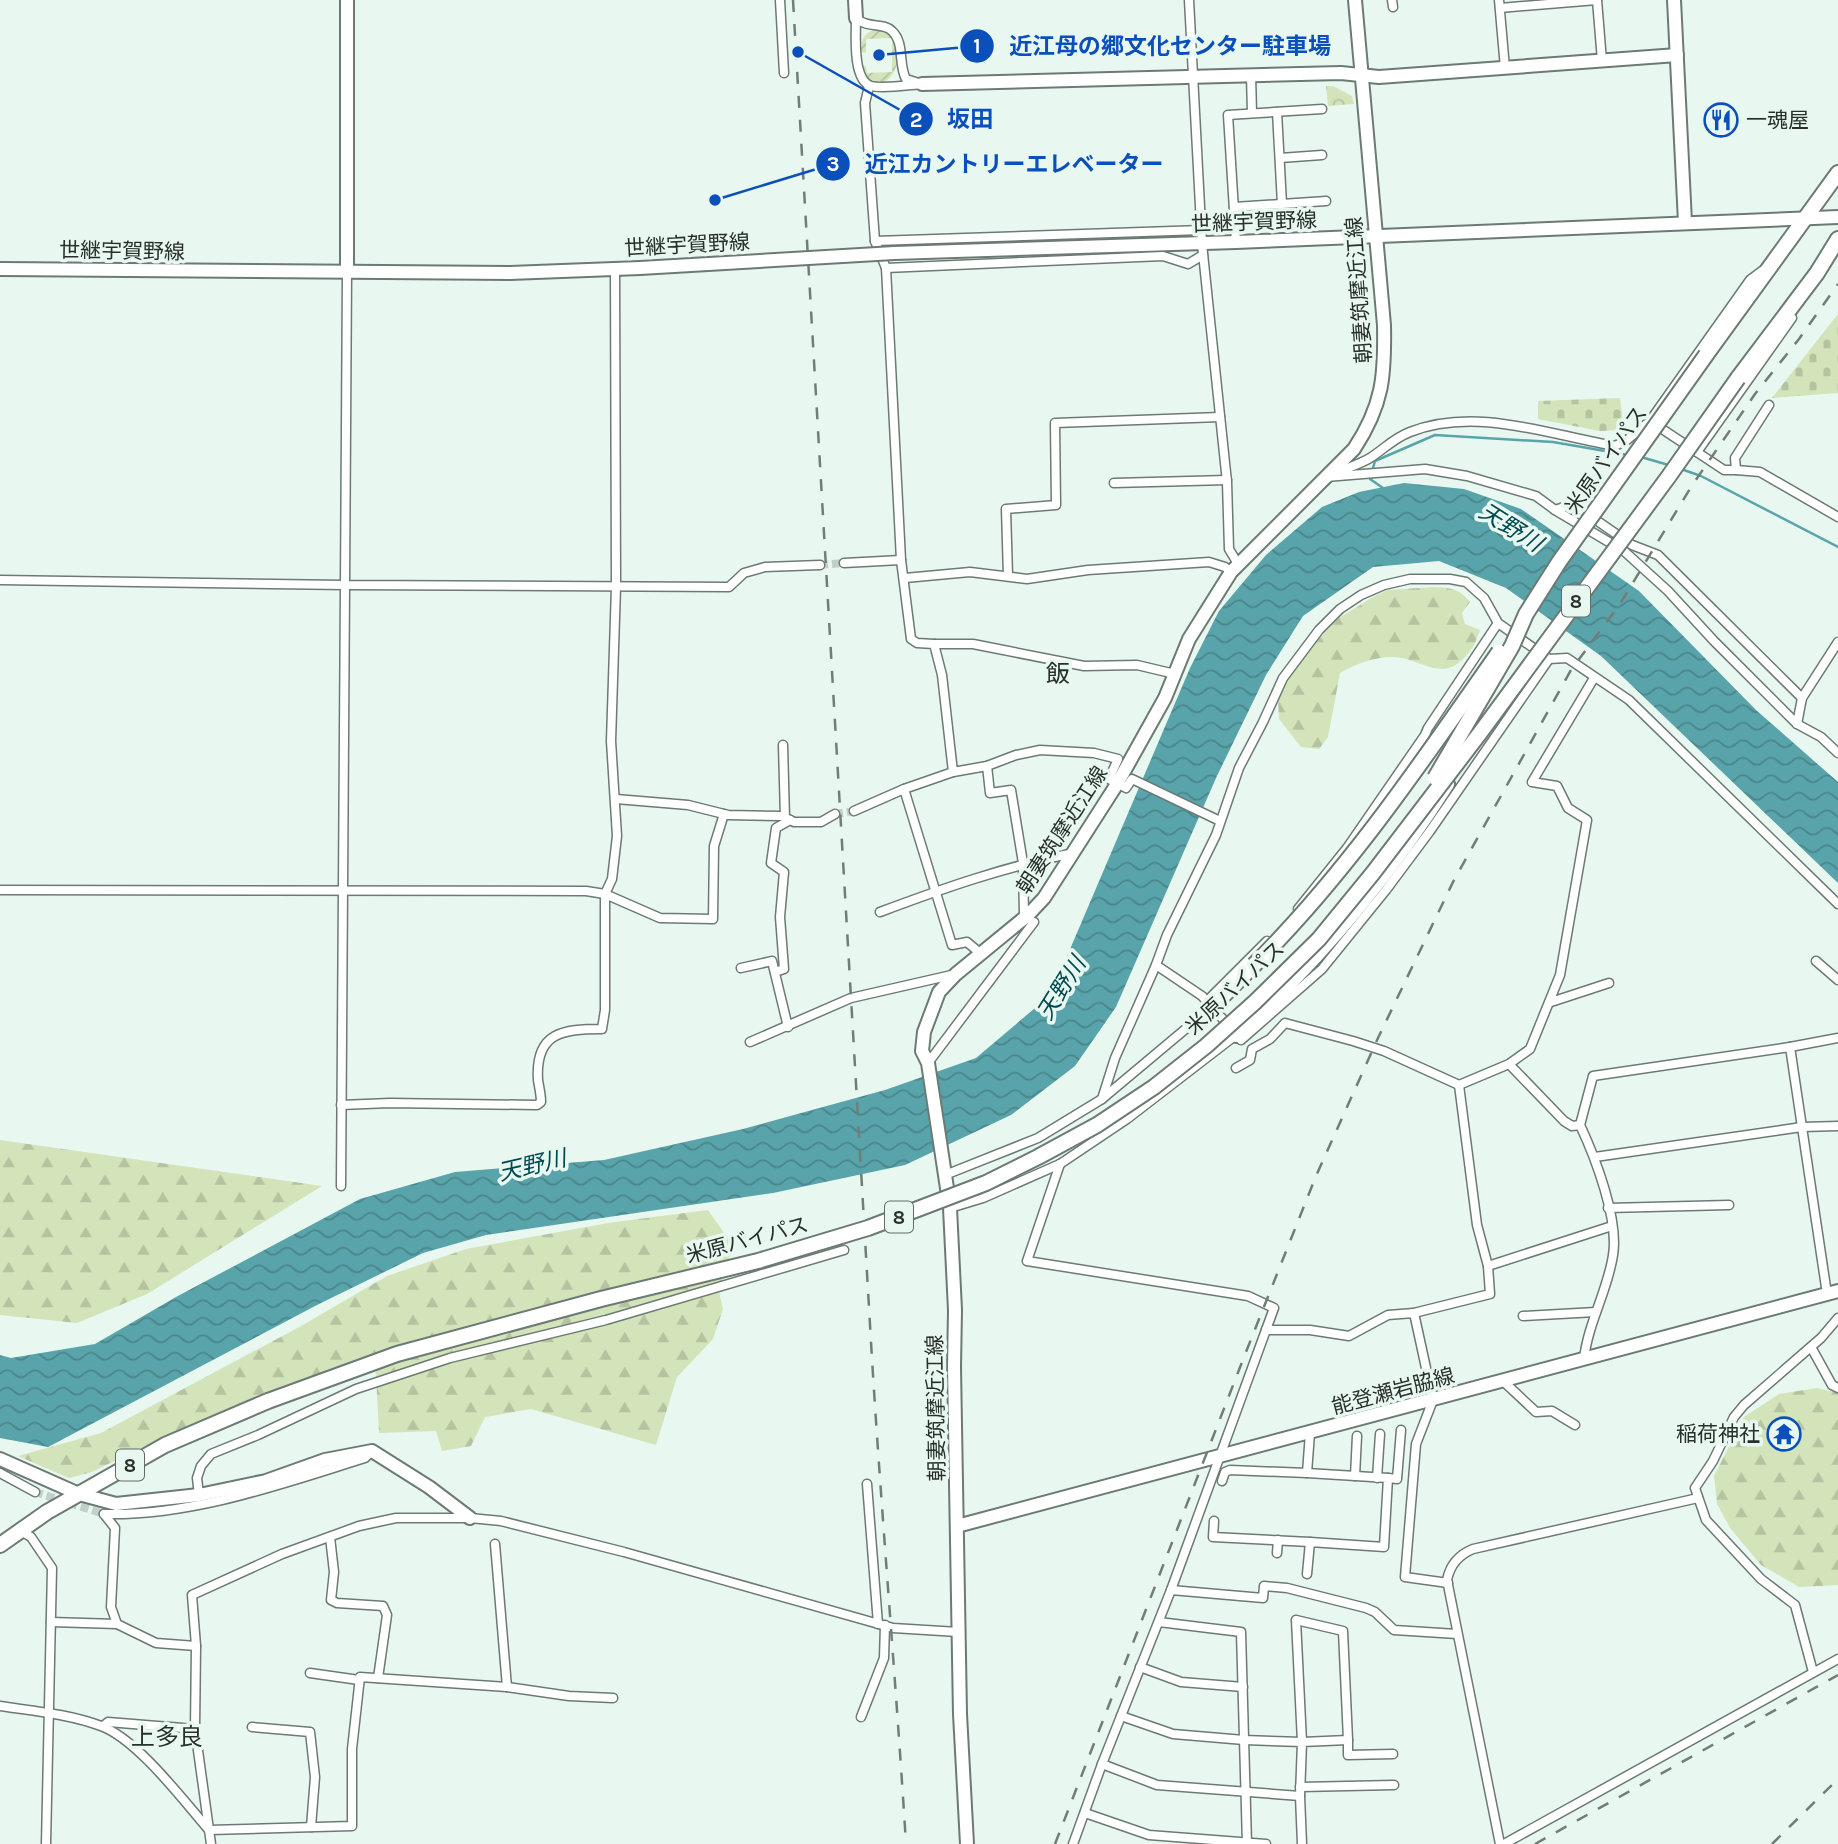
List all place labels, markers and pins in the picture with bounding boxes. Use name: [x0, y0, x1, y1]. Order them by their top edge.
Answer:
callout: 近江母の郷文化センター駐車場: [960, 24, 1345, 68]
callout: 坂田: [898, 97, 1007, 141]
restaurant icon: 一魂屋: [1702, 101, 1740, 139]
place label: 一魂屋: [1746, 108, 1809, 132]
callout: 近江カントリーエレベーター: [815, 142, 1177, 186]
temple icon: 稲荷神社: [1765, 1415, 1803, 1453]
place label: 稲荷神社: [1676, 1422, 1760, 1446]

